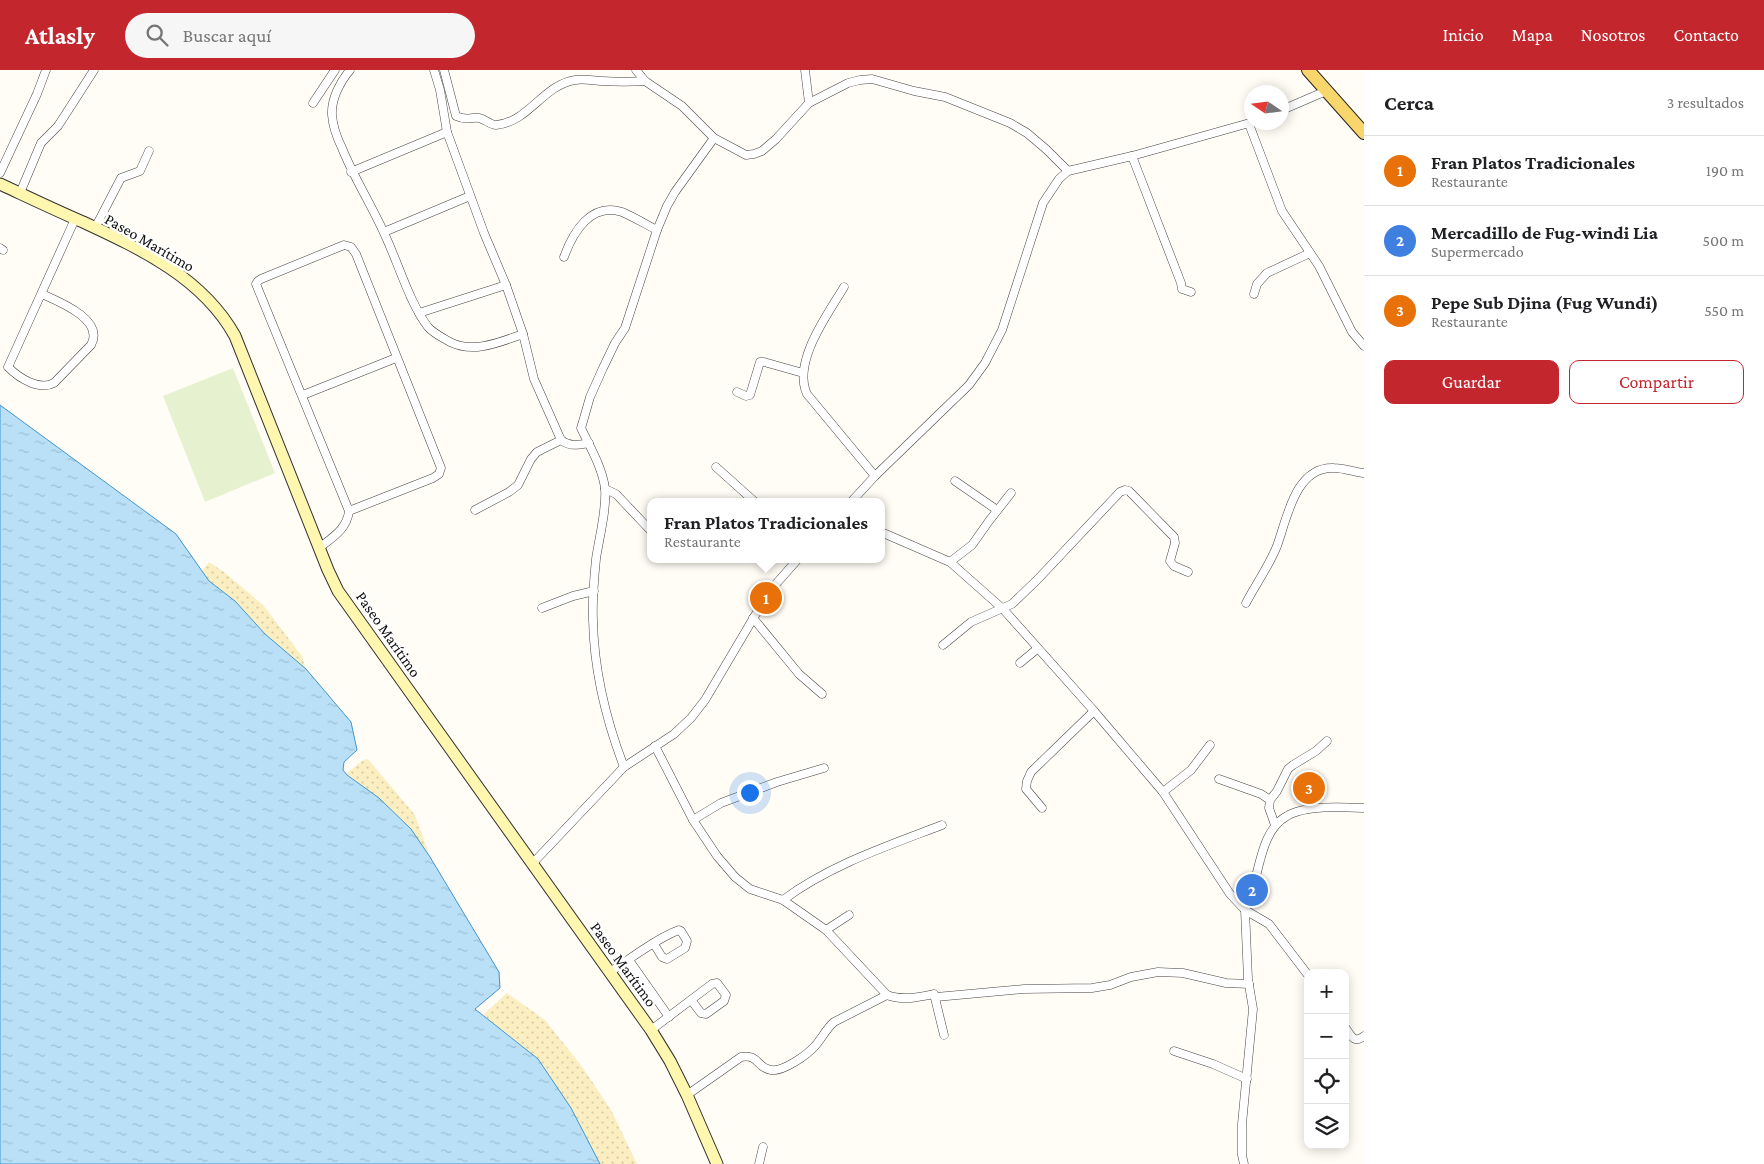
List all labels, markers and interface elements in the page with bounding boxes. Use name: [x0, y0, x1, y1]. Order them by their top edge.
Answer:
search box: [125, 13, 475, 58]
icon: search: [143, 21, 171, 49]
text: Atlasly: [25, 22, 95, 49]
text: Buscar aquí: [183, 25, 271, 46]
text: Inicio: [1443, 25, 1484, 45]
text: Mapa: [1512, 25, 1553, 45]
text: Nosotros: [1581, 25, 1645, 45]
text: Contacto: [1673, 25, 1739, 45]
north arrow: [1244, 85, 1289, 130]
text: Cerca: [1384, 91, 1434, 115]
text: 3 resultados: [1667, 94, 1744, 111]
text: Fran Platos Tradicionales: [1431, 152, 1635, 173]
text: 1: [1397, 162, 1403, 179]
text: 190 m: [1706, 162, 1744, 179]
text: Restaurante: [1431, 173, 1508, 190]
street label: Paseo Marítimo: [102, 210, 197, 275]
text: Mercadillo de Fug-windi Lia: [1431, 222, 1658, 243]
text: 2: [1396, 232, 1404, 249]
text: 500 m: [1703, 232, 1744, 249]
text: Supermercado: [1431, 243, 1524, 260]
text: Pepe Sub Djina (Fug Wundi): [1431, 292, 1658, 313]
text: 3: [1396, 302, 1404, 319]
text: 550 m: [1704, 302, 1744, 319]
text: Restaurante: [1431, 313, 1508, 330]
button: Guardar: [1384, 360, 1559, 404]
button: Compartir: [1569, 360, 1744, 404]
popup: [647, 498, 885, 563]
text: Fran Platos Tradicionales: [664, 512, 868, 533]
text: Restaurante: [664, 533, 741, 550]
pin: 1: [750, 579, 782, 617]
street label: Paseo Marítimo: [353, 588, 424, 680]
pin: 3: [1293, 769, 1325, 807]
your location: [737, 780, 763, 806]
pin: 2: [1236, 871, 1268, 909]
street label: Paseo Marítimo: [587, 919, 660, 1010]
map controls: [1304, 969, 1349, 1149]
button: +: [1304, 969, 1349, 1014]
button: −: [1304, 1014, 1349, 1059]
button: locate: [1304, 1059, 1349, 1104]
button: layers: [1304, 1104, 1349, 1149]

